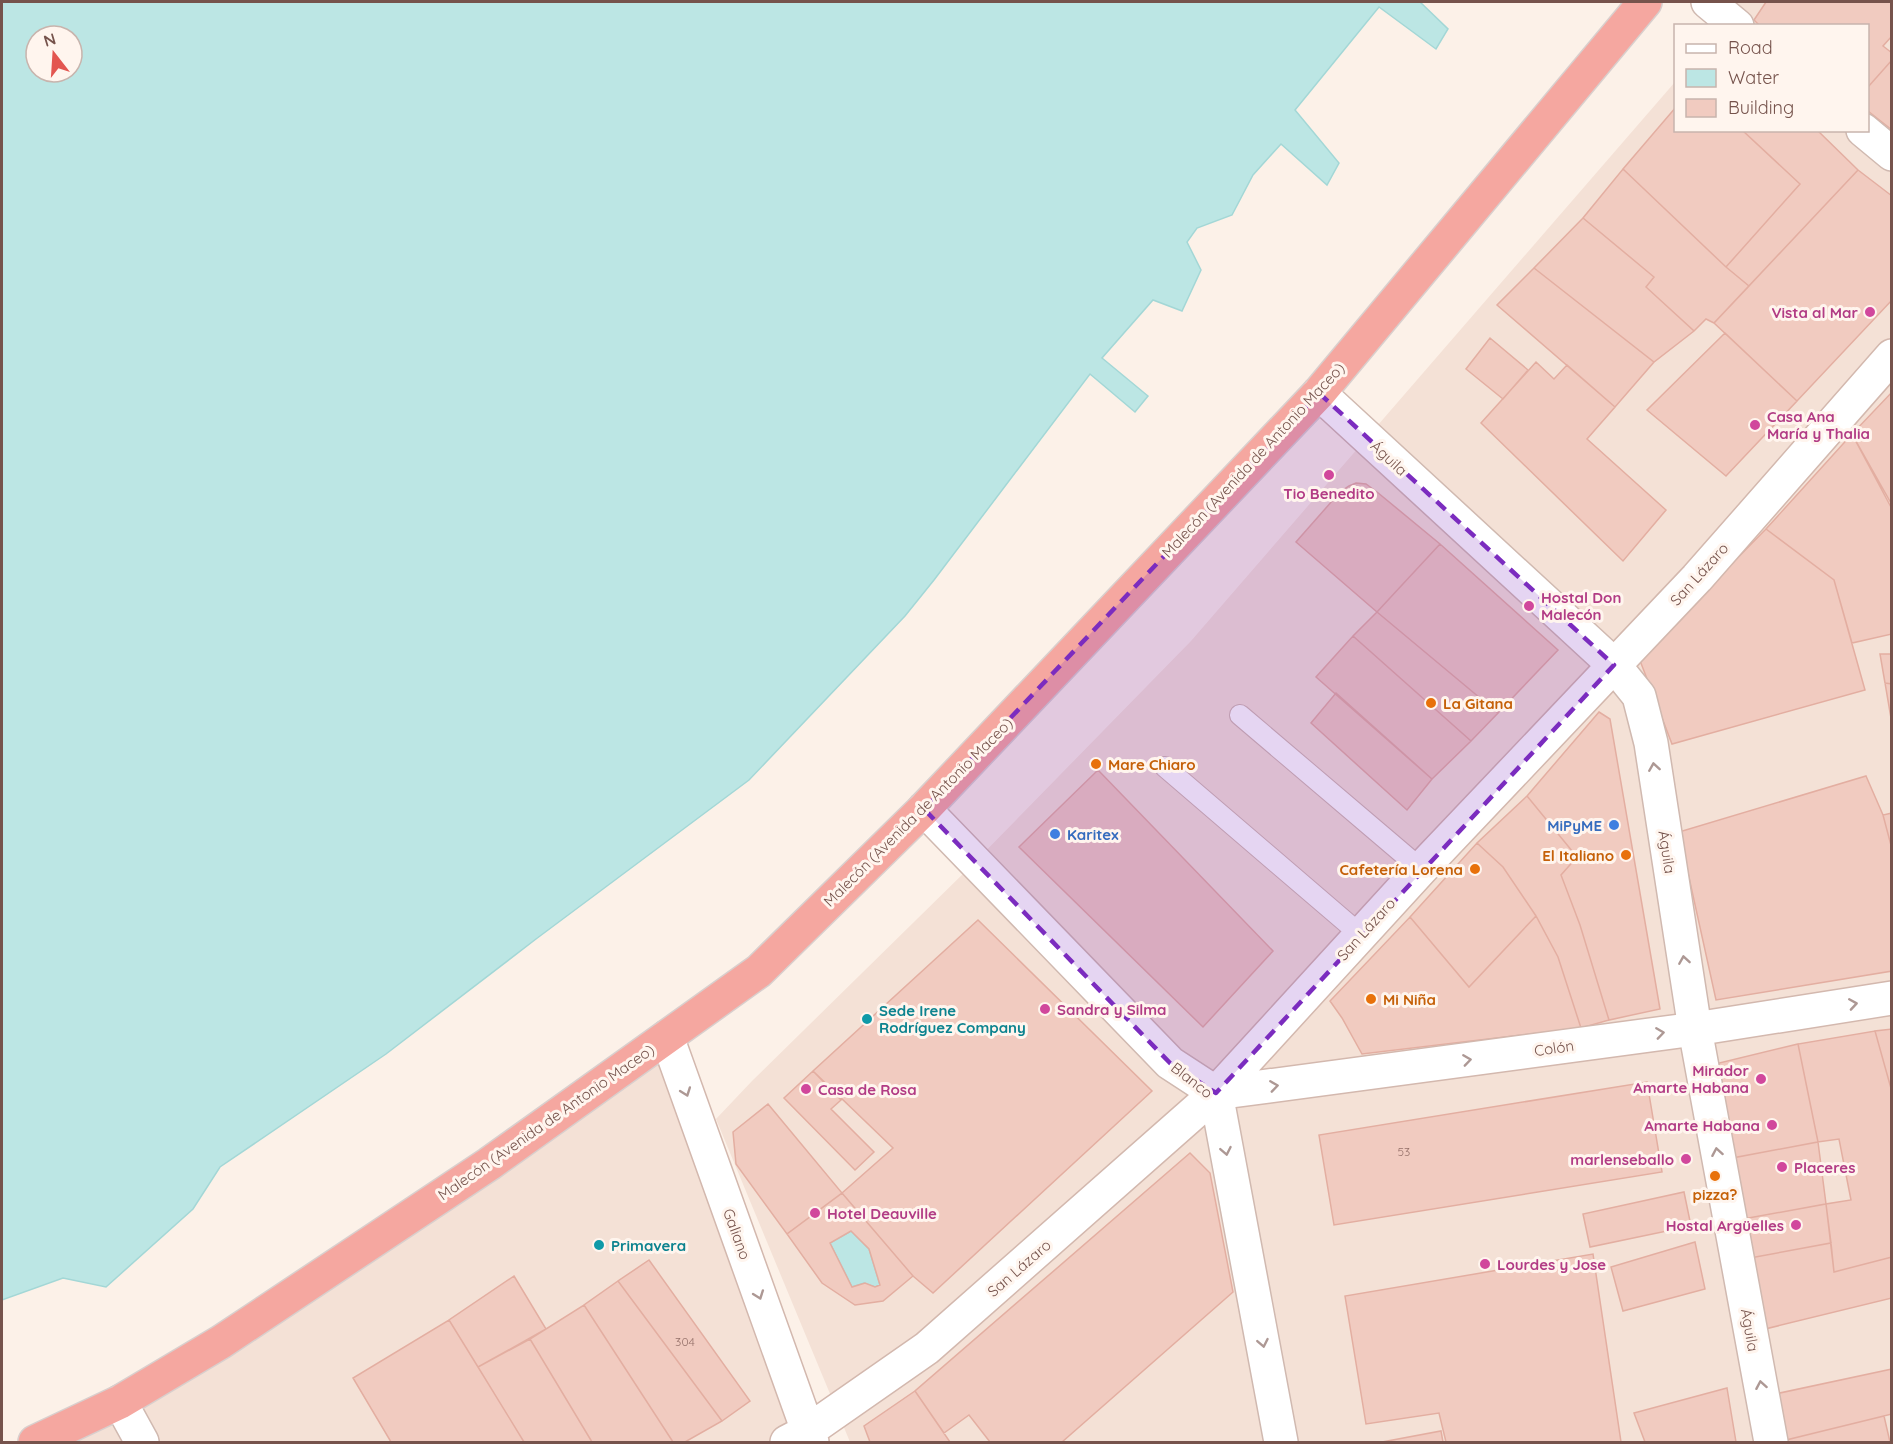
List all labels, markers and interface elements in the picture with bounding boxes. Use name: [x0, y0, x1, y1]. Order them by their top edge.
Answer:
north arrow: [24, 24, 84, 84]
legend: [1674, 24, 1869, 132]
text: N: [41, 28, 58, 51]
text: Road: [1728, 36, 1773, 59]
text: Water: [1728, 66, 1779, 89]
text: Building: [1728, 96, 1794, 119]
place label: Vista al Mar: [1771, 303, 1858, 322]
marker: Vista al Mar: [1863, 305, 1877, 319]
street label: Malecón (Avenida de Antonio Maceo): [1157, 359, 1349, 561]
place label: Casa Ana María y Thalia: [1767, 407, 1870, 443]
marker: Casa Ana María y Thalia: [1748, 418, 1762, 432]
street label: Águila: [1367, 436, 1411, 480]
marker: Tio Benedito: [1322, 468, 1336, 482]
place label: Tio Benedito: [1283, 484, 1375, 503]
street label: San Lázaro: [1666, 539, 1732, 609]
place label: Hostal Don Malecón: [1541, 588, 1621, 624]
marker: Hostal Don Malecón: [1522, 599, 1536, 613]
place label: La Gitana: [1443, 694, 1513, 713]
marker: La Gitana: [1424, 696, 1438, 710]
street label: Malecón (Avenida de Antonio Maceo): [819, 713, 1017, 911]
place label: Mare Chiaro: [1108, 755, 1196, 774]
marker: Mare Chiaro: [1089, 757, 1103, 771]
one-way arrow: [1649, 762, 1661, 772]
place label: MiPyME: [1547, 816, 1602, 835]
marker: MiPyME: [1607, 818, 1621, 832]
place label: Karitex: [1067, 825, 1119, 844]
marker: Karitex: [1048, 827, 1062, 841]
street label: Águila: [1654, 829, 1680, 875]
place label: El Italiano: [1542, 846, 1614, 865]
marker: El Italiano: [1619, 848, 1633, 862]
place label: Cafetería Lorena: [1339, 860, 1463, 879]
marker: Cafetería Lorena: [1468, 862, 1482, 876]
street label: San Lázaro: [1333, 894, 1399, 964]
one-way arrow: [1678, 955, 1691, 965]
place label: Mi Niña: [1383, 990, 1436, 1009]
marker: Mi Niña: [1364, 992, 1378, 1006]
one-way arrow: [1848, 998, 1857, 1010]
place label: Sandra y Silma: [1057, 1000, 1167, 1019]
place label: Sede Irene Rodríguez Company: [879, 1001, 1026, 1037]
marker: Sandra y Silma: [1038, 1002, 1052, 1016]
marker: Sede Irene Rodríguez Company: [860, 1012, 874, 1026]
one-way arrow: [1656, 1028, 1665, 1040]
street label: Colón: [1533, 1036, 1575, 1060]
street label: Malecón (Avenida de Antonio Maceo): [434, 1040, 658, 1204]
one-way arrow: [1462, 1054, 1471, 1066]
street label: Blanco: [1167, 1058, 1217, 1102]
place label: Mirador Amarte Habana: [1633, 1061, 1749, 1097]
marker: Mirador Amarte Habana: [1754, 1072, 1768, 1086]
place label: Casa de Rosa: [818, 1080, 917, 1099]
one-way arrow: [1269, 1080, 1278, 1092]
marker: Casa de Rosa: [799, 1082, 813, 1096]
one-way arrow: [679, 1086, 692, 1097]
place label: Amarte Habana: [1644, 1116, 1760, 1135]
marker: Amarte Habana: [1765, 1118, 1779, 1132]
house number: 53: [1398, 1144, 1410, 1159]
one-way arrow: [1220, 1146, 1232, 1156]
one-way arrow: [1712, 1147, 1724, 1157]
place label: marlenseballo: [1570, 1150, 1674, 1169]
marker: marlenseballo: [1679, 1152, 1693, 1166]
place label: Placeres: [1794, 1158, 1855, 1177]
marker: Placeres: [1775, 1160, 1789, 1174]
marker: pizza?: [1708, 1169, 1722, 1183]
place label: pizza?: [1693, 1185, 1737, 1204]
place label: Hotel Deauville: [827, 1204, 937, 1223]
street label: Galiano: [719, 1206, 755, 1262]
marker: Hotel Deauville: [808, 1206, 822, 1220]
place label: Hostal Argüelles: [1666, 1216, 1784, 1235]
marker: Hostal Argüelles: [1789, 1218, 1803, 1232]
street label: San Lázaro: [983, 1235, 1055, 1301]
place label: Primavera: [611, 1236, 686, 1255]
marker: Primavera: [592, 1238, 606, 1252]
place label: Lourdes y Jose: [1497, 1255, 1606, 1274]
marker: Lourdes y Jose: [1478, 1257, 1492, 1271]
one-way arrow: [752, 1289, 765, 1300]
street label: Águila: [1737, 1307, 1763, 1353]
house number: 304: [675, 1334, 695, 1349]
one-way arrow: [1256, 1338, 1268, 1347]
one-way arrow: [1755, 1380, 1767, 1390]

